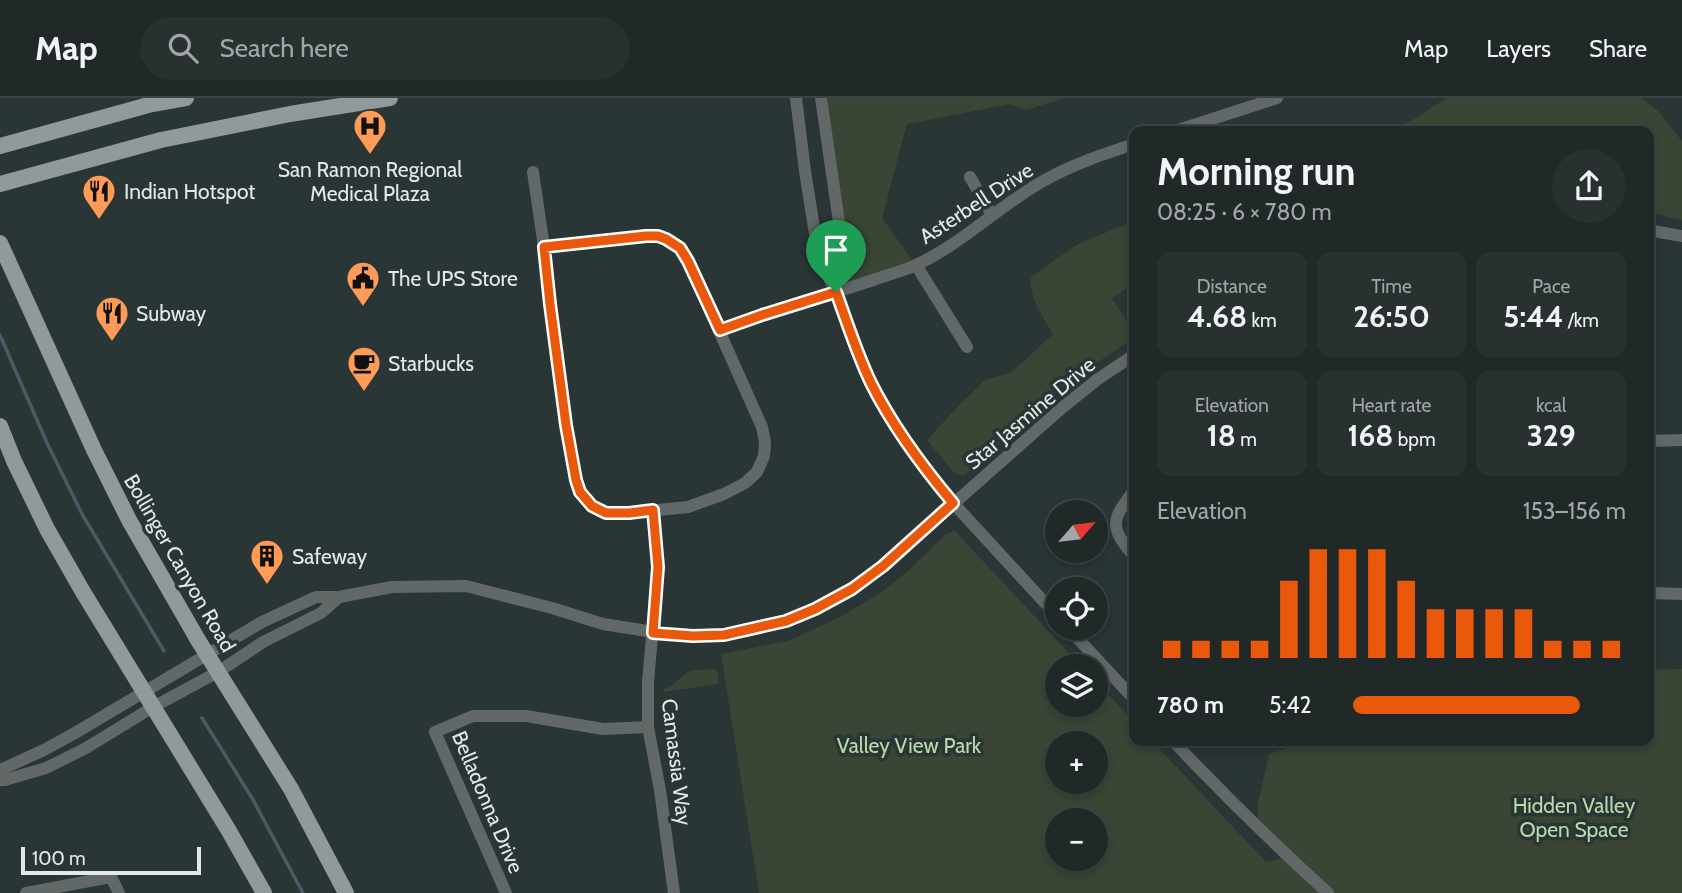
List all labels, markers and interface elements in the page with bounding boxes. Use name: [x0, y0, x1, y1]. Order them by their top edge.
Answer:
search box: [140, 17, 630, 80]
text: Map: [35, 28, 98, 68]
icon: search: [164, 29, 202, 67]
text: Search here: [220, 32, 349, 64]
text: Map: [1404, 34, 1448, 63]
text: Layers: [1486, 34, 1551, 63]
text: Share: [1589, 34, 1647, 63]
hospital icon: San Ramon Regional Medical Plaza: [351, 107, 389, 156]
text: Morning run: [1157, 148, 1356, 195]
button: share: [1552, 149, 1626, 223]
place label: San Ramon Regional Medical Plaza: [278, 157, 462, 206]
street label: Asterbell Drive: [915, 157, 1038, 249]
restaurant icon: Indian Hotspot: [80, 172, 118, 221]
place label: Indian Hotspot: [124, 179, 255, 204]
text: 08:25 · 6 × 780 m: [1157, 198, 1332, 226]
pin: [806, 220, 866, 292]
icon: arrive: [817, 231, 855, 269]
public building icon: The UPS Store: [344, 259, 382, 308]
place label: The UPS Store: [388, 266, 518, 291]
text: Distance: [1197, 275, 1267, 298]
text: Time: [1371, 275, 1412, 298]
text: Pace: [1532, 275, 1570, 298]
restaurant icon: Subway: [93, 294, 131, 343]
text: 4.68: [1187, 298, 1247, 335]
text: 26:50: [1353, 298, 1430, 335]
text: 5:44: [1503, 298, 1563, 335]
place label: Subway: [136, 301, 206, 326]
text: km: [1247, 309, 1277, 332]
text: /km: [1563, 309, 1599, 332]
cafe icon: Starbucks: [345, 344, 383, 393]
place label: Starbucks: [388, 351, 474, 376]
street label: Star Jasmine Drive: [960, 351, 1100, 475]
text: Elevation: [1195, 394, 1269, 417]
text: Heart rate: [1352, 394, 1431, 417]
text: kcal: [1536, 394, 1566, 417]
text: 18: [1207, 417, 1236, 454]
text: 168: [1347, 417, 1393, 454]
text: 329: [1527, 417, 1576, 454]
text: m: [1236, 428, 1257, 451]
text: bpm: [1393, 428, 1436, 451]
street label: Bollinger Canyon Road: [119, 470, 241, 656]
text: Elevation: [1157, 497, 1247, 525]
text: 153–156 m: [1523, 497, 1626, 525]
north arrow: [1045, 500, 1108, 564]
map controls: [1045, 500, 1108, 871]
building icon: Safeway: [248, 537, 286, 586]
place label: Safeway: [292, 544, 368, 569]
button: locate: [1045, 577, 1108, 640]
button: layers: [1045, 654, 1108, 717]
text: 780 m: [1157, 691, 1224, 719]
text: 5:42: [1269, 691, 1312, 719]
street label: Camassia Way: [657, 697, 697, 827]
street label: Belladonna Drive: [447, 727, 529, 877]
button: +: [1045, 731, 1108, 794]
park label: Valley View Park: [837, 733, 982, 758]
park label: Hidden Valley Open Space: [1513, 793, 1636, 842]
button: −: [1045, 808, 1108, 871]
scale bar: [21, 844, 201, 876]
text: 100 m: [32, 847, 86, 870]

